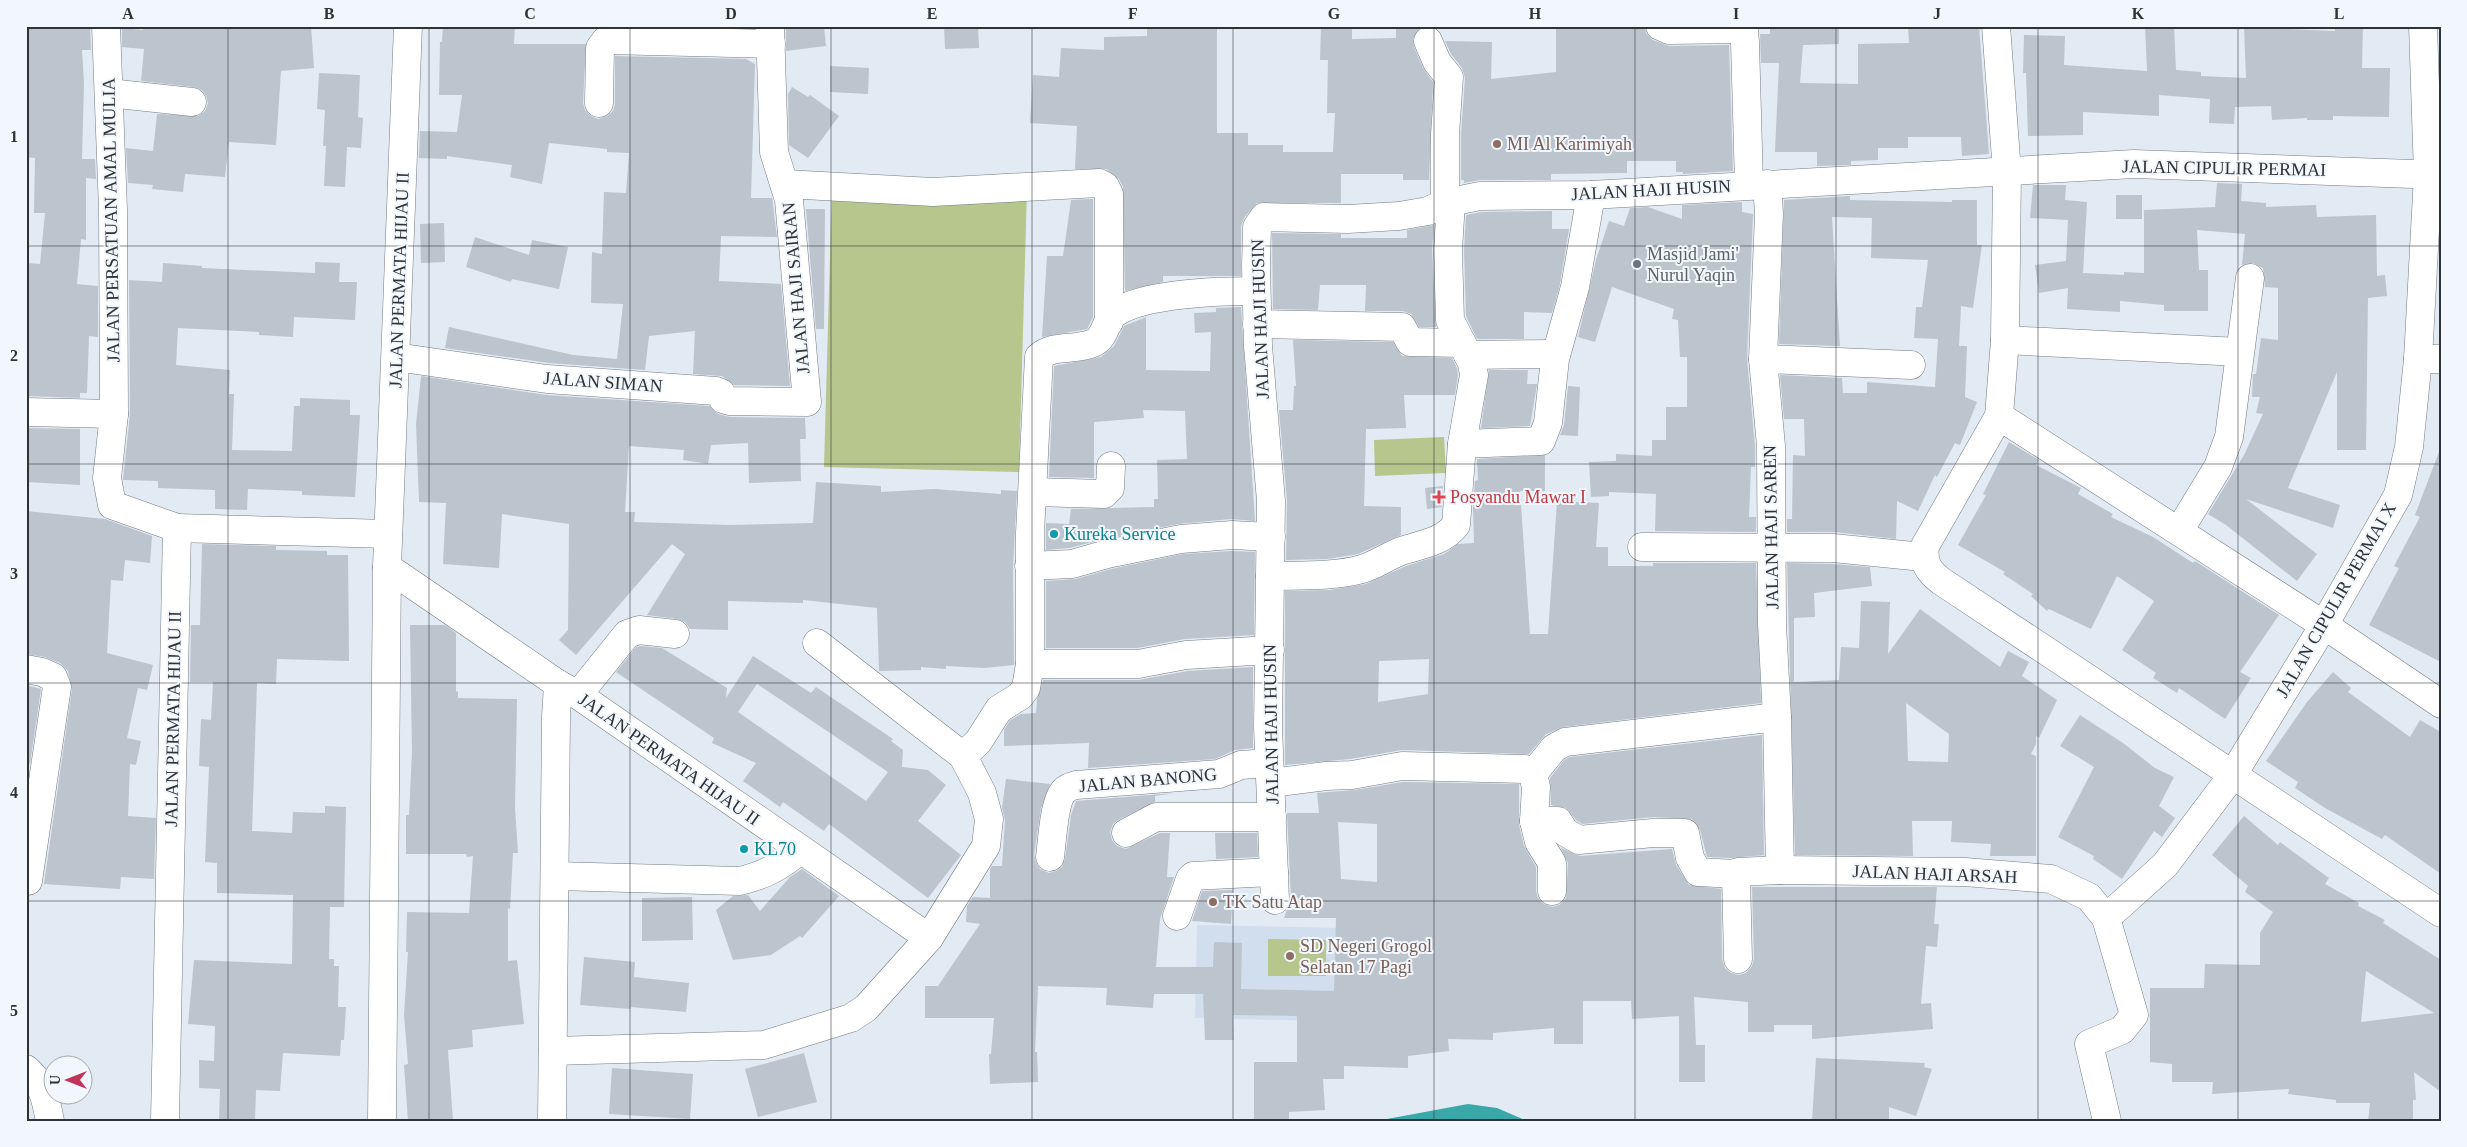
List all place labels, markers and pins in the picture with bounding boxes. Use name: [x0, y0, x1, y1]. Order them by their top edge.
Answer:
place label: MI Al Karimiyah: [1507, 134, 1632, 154]
marker: MI Al Karimiyah: [1491, 138, 1503, 150]
place label: Masjid Jami' Nurul Yaqin: [1647, 244, 1739, 285]
marker: Masjid Jami' Nurul Yaqin: [1631, 258, 1643, 270]
place label: Posyandu Mawar I: [1450, 487, 1586, 507]
marker: Posyandu Mawar I: [1432, 490, 1446, 504]
place label: Kureka Service: [1064, 524, 1175, 544]
marker: Kureka Service: [1048, 528, 1060, 540]
place label: KL70: [754, 839, 796, 859]
marker: KL70: [738, 843, 750, 855]
place label: TK Satu Atap: [1223, 892, 1322, 912]
marker: TK Satu Atap: [1207, 896, 1219, 908]
place label: SD Negeri Grogol Selatan 17 Pagi: [1300, 936, 1432, 977]
marker: SD Negeri Grogol Selatan 17 Pagi: [1284, 950, 1296, 962]

